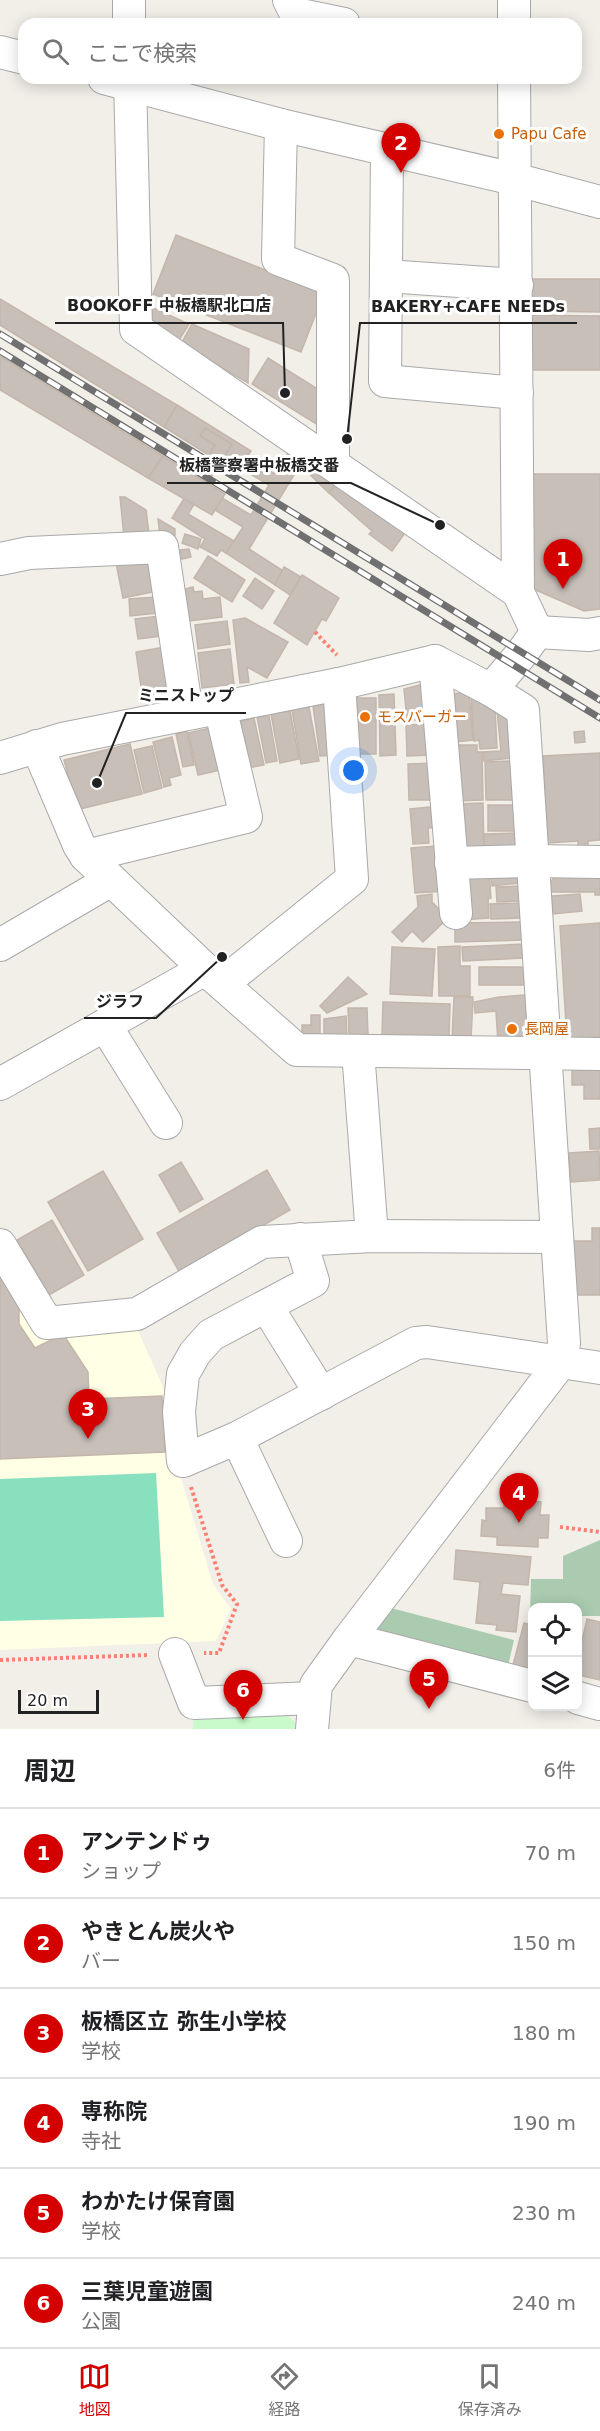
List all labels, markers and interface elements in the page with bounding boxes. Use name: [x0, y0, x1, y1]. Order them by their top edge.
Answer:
search box: [18, 18, 582, 84]
icon: search: [39, 35, 72, 68]
text: ここで検索: [87, 41, 197, 66]
pin: 2: [382, 124, 420, 173]
place label: Papu Cafe: [511, 125, 587, 143]
marker: Papu Cafe: [492, 127, 506, 141]
callout: BOOKOFF 中板橋駅北口店: [55, 289, 283, 323]
callout: BAKERY+CAFE NEEDs: [360, 289, 577, 323]
text: BOOKOFF 中板橋駅北口店: [67, 296, 271, 315]
text: BAKERY+CAFE NEEDs: [371, 297, 565, 316]
callout: 板橋警察署中板橋交番: [167, 449, 351, 483]
text: 板橋警察署中板橋交番: [179, 456, 339, 475]
pin: 1: [544, 540, 582, 589]
callout: ミニストップ: [126, 679, 246, 713]
text: ミニストップ: [138, 686, 234, 705]
place label: モスバーガー: [377, 708, 467, 726]
marker: モスバーガー: [358, 710, 372, 724]
your location: [339, 756, 368, 785]
callout: ジラフ: [84, 984, 156, 1018]
text: ジラフ: [96, 992, 144, 1011]
place label: 長岡屋: [524, 1020, 569, 1038]
marker: 長岡屋: [505, 1022, 519, 1036]
pin: 3: [68, 1390, 107, 1439]
pin: 4: [500, 1474, 538, 1523]
map controls: [528, 1603, 582, 1711]
button: locate: [528, 1603, 582, 1657]
button: layers: [528, 1657, 582, 1711]
pin: 5: [410, 1660, 448, 1709]
pin: 6: [224, 1670, 262, 1720]
scale bar: [18, 1687, 99, 1714]
text: 20 m: [27, 1691, 68, 1710]
text: 周辺: [24, 1756, 76, 1786]
text: 6件: [543, 1758, 576, 1782]
text: アンテンドゥ: [81, 1829, 212, 1854]
text: 1: [37, 1841, 50, 1865]
text: 70 m: [525, 1841, 576, 1865]
text: ショップ: [81, 1859, 161, 1883]
text: やきとん炭火や: [81, 1919, 235, 1944]
text: 2: [37, 1931, 50, 1955]
text: 150 m: [512, 1931, 576, 1955]
text: バー: [81, 1949, 121, 1973]
text: 板橋区立 弥生小学校: [81, 2009, 287, 2034]
text: 3: [37, 2021, 50, 2045]
text: 180 m: [512, 2021, 576, 2045]
text: 学校: [81, 2039, 121, 2063]
text: 専称院: [81, 2099, 147, 2124]
text: 4: [37, 2111, 50, 2135]
text: 190 m: [512, 2111, 576, 2135]
text: 寺社: [81, 2129, 121, 2153]
text: わかたけ保育園: [81, 2189, 235, 2214]
text: 5: [37, 2201, 50, 2225]
text: 230 m: [512, 2201, 576, 2225]
text: 学校: [81, 2219, 121, 2243]
text: 三葉児童遊園: [81, 2279, 213, 2304]
text: 6: [37, 2291, 50, 2315]
text: 240 m: [512, 2291, 576, 2315]
text: 公園: [81, 2309, 121, 2333]
tab: 地図: [78, 2360, 111, 2420]
tab: 経路: [268, 2360, 301, 2420]
tab: 保存済み: [458, 2360, 522, 2420]

